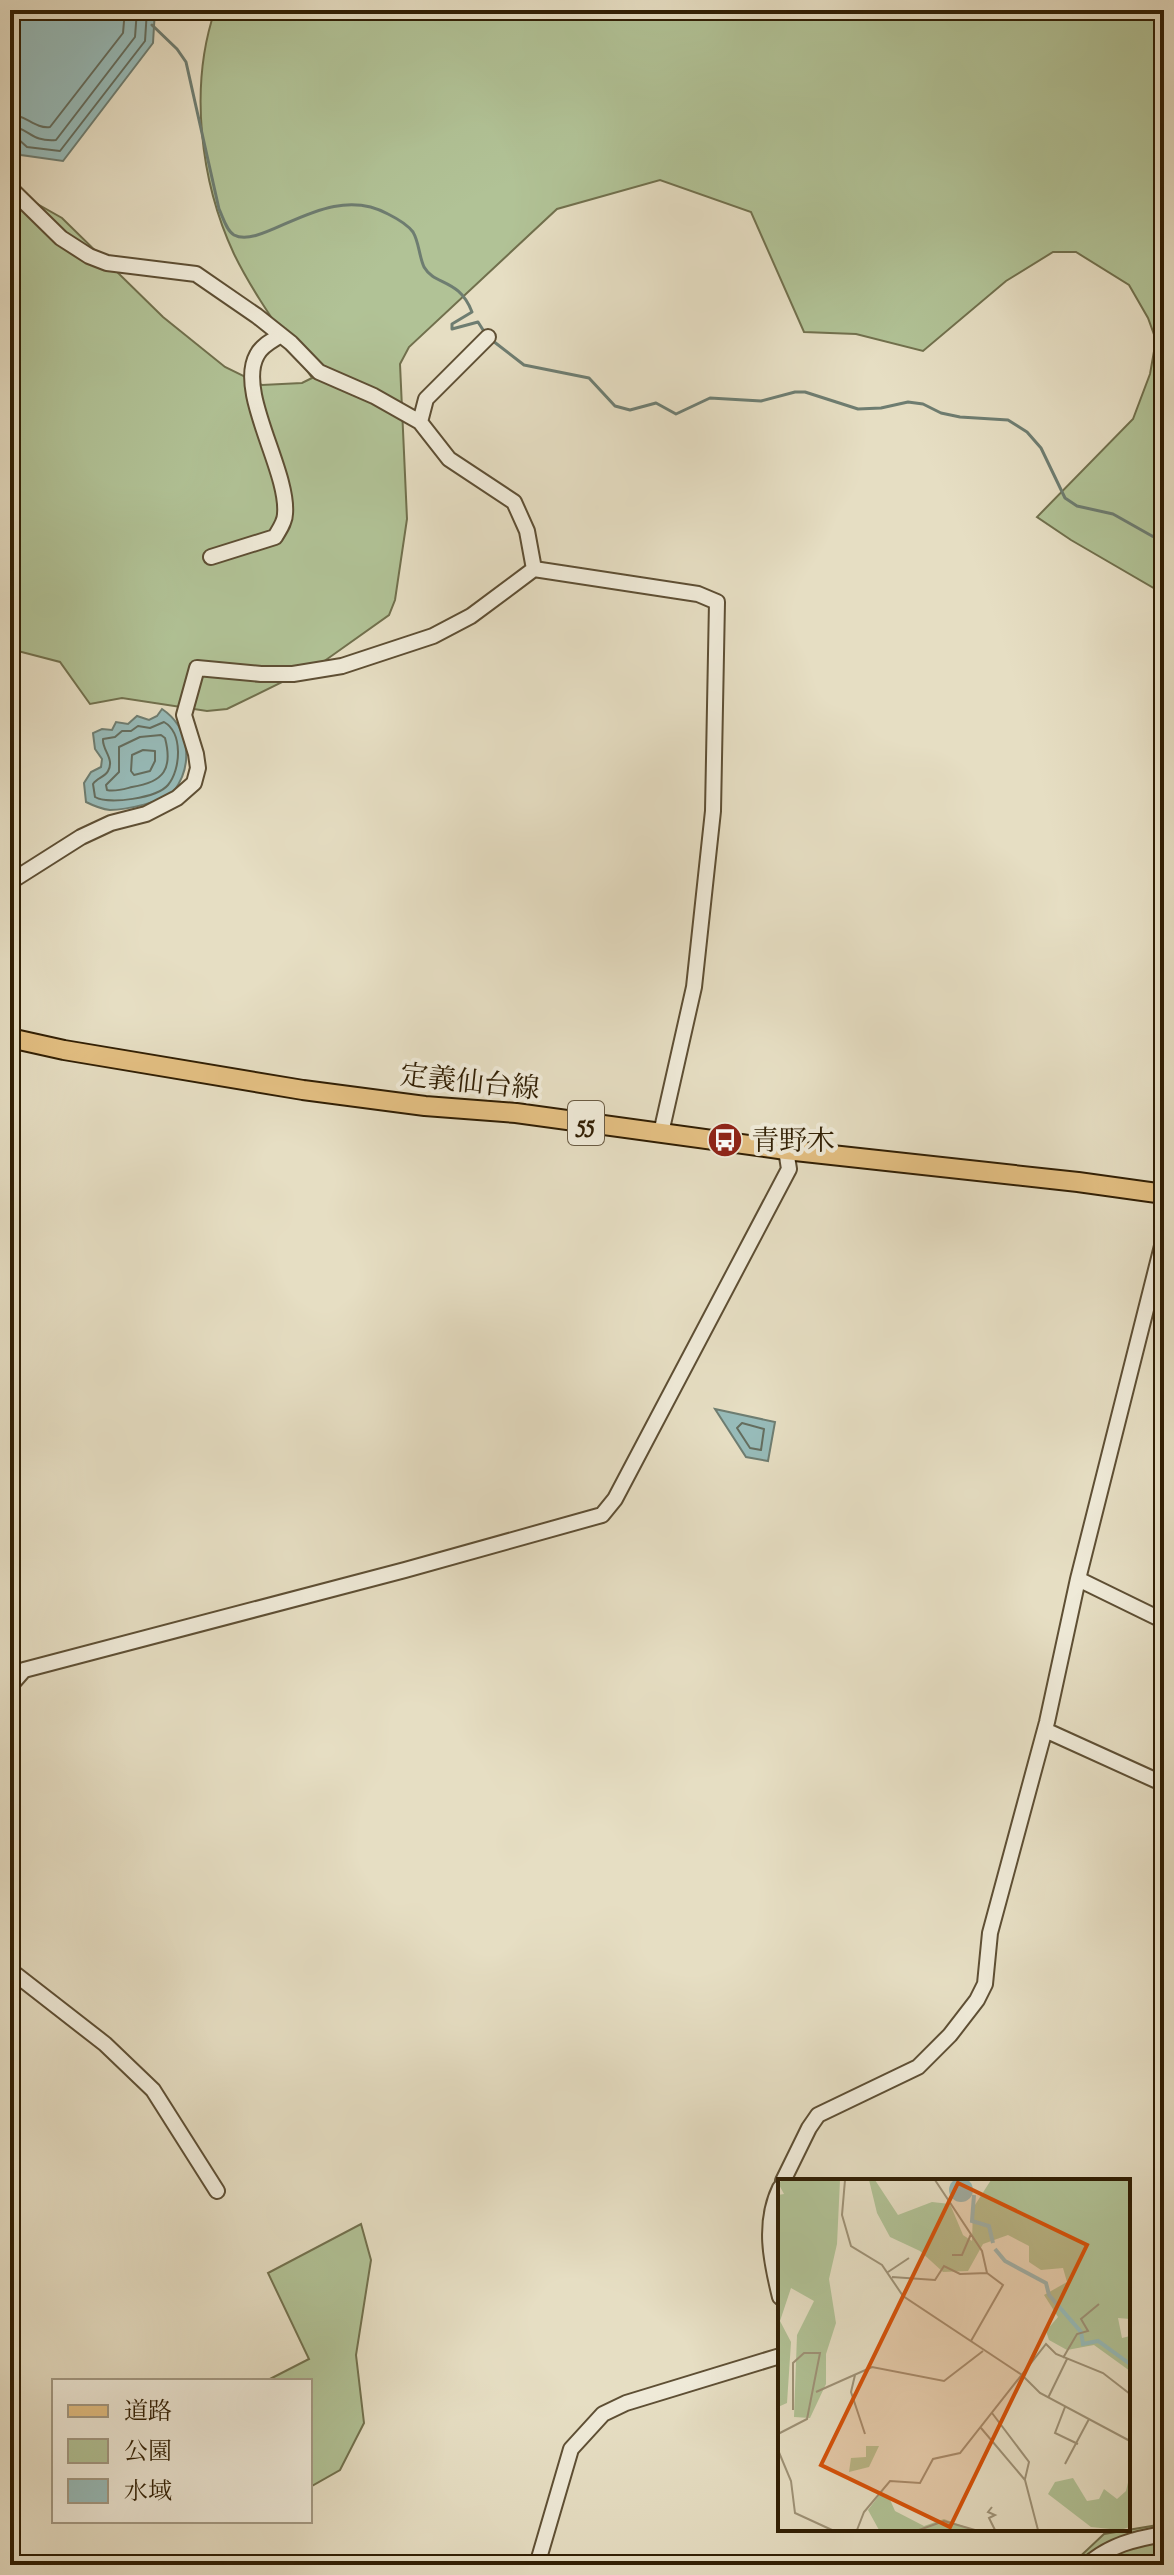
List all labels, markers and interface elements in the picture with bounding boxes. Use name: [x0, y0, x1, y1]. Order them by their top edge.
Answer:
street label: 定義仙台線: [398, 1057, 541, 1111]
road number: 55: [568, 1101, 604, 1145]
bus stop icon: 青野木: [706, 1121, 744, 1159]
place label: 青野木: [751, 1123, 835, 1163]
inset map: [778, 2179, 1130, 2531]
legend: [52, 2379, 312, 2523]
text: 道路: [124, 2396, 172, 2430]
text: 公園: [124, 2436, 172, 2470]
text: 水域: [124, 2476, 172, 2510]

